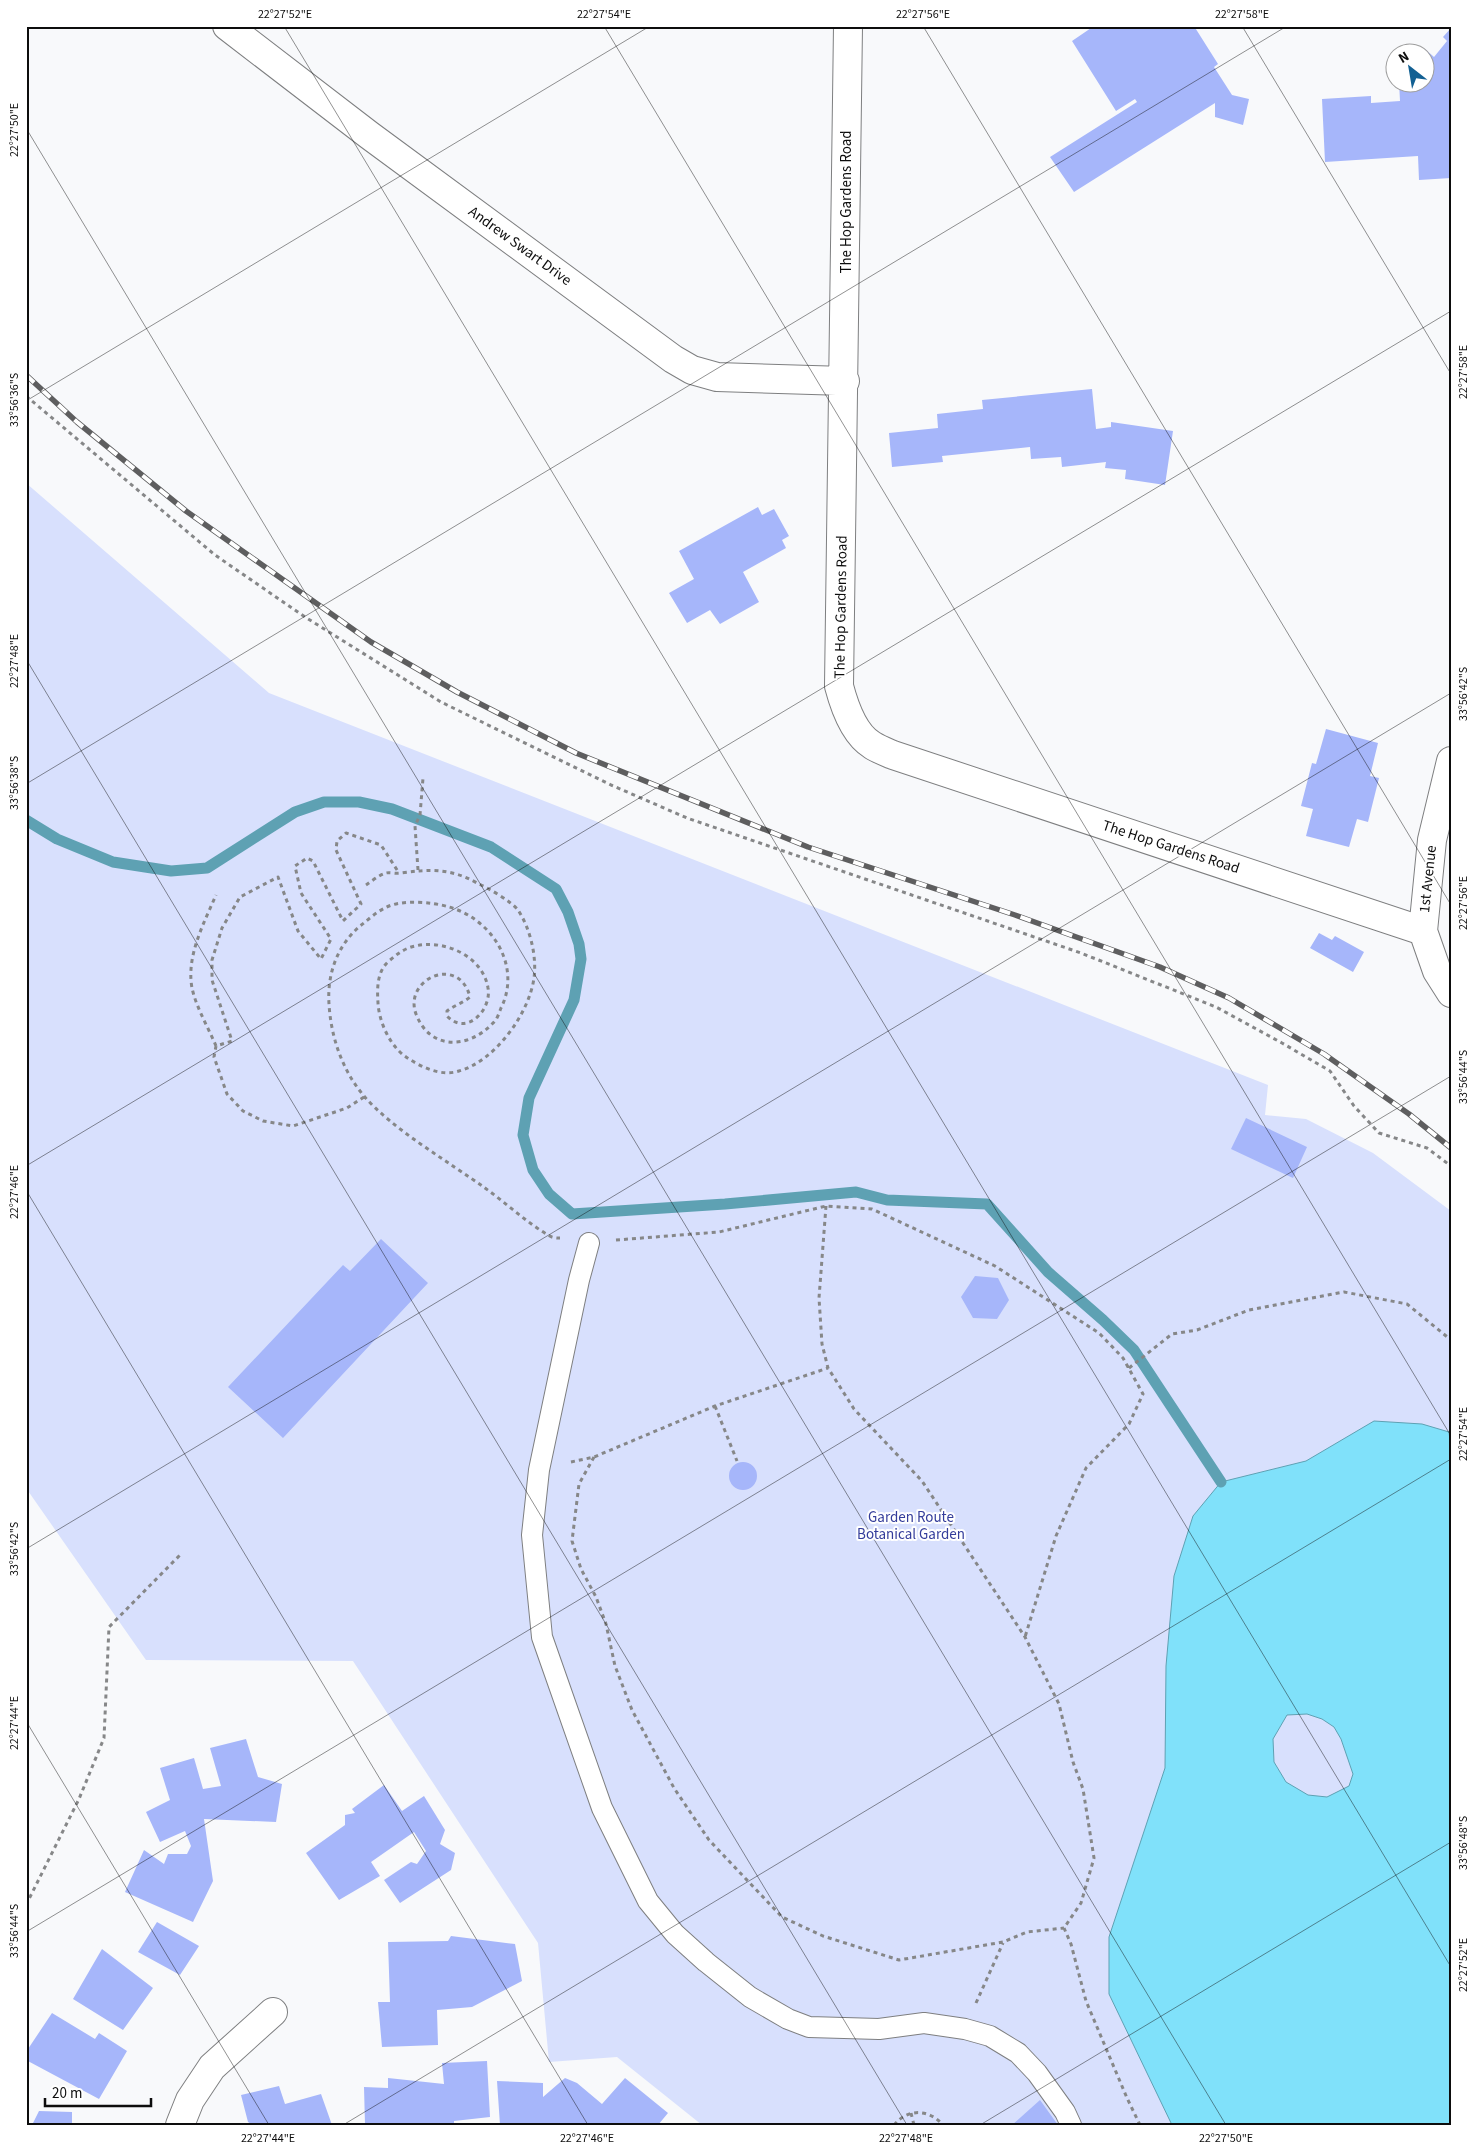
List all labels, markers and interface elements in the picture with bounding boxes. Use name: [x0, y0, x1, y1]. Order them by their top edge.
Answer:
text: 22°27'52"E: [258, 6, 312, 23]
text: 22°27'54"E: [577, 6, 631, 23]
text: 22°27'56"E: [896, 6, 950, 23]
text: 22°27'58"E: [1215, 6, 1269, 23]
north arrow: [1384, 42, 1434, 92]
text: N: [1395, 47, 1413, 69]
text: 22°27'50"E: [6, 103, 23, 157]
street label: The Hop Gardens Road: [836, 130, 857, 274]
street label: Andrew Swart Drive: [464, 201, 576, 291]
text: 22°27'58"E: [1455, 345, 1472, 399]
text: 33°56'36"S: [6, 373, 23, 427]
street label: The Hop Gardens Road: [829, 535, 853, 679]
text: 22°27'48"E: [6, 634, 23, 688]
text: 33°56'42"S: [1455, 667, 1472, 721]
text: 33°56'38"S: [6, 756, 23, 810]
street label: The Hop Gardens Road: [1100, 815, 1242, 879]
street label: 1st Avenue: [1414, 844, 1442, 914]
text: 22°27'56"E: [1455, 876, 1472, 930]
text: 33°56'44"S: [1455, 1050, 1472, 1104]
text: 22°27'46"E: [6, 1165, 23, 1219]
text: 22°27'54"E: [1455, 1407, 1472, 1461]
park label: Garden Route Botanical Garden: [857, 1507, 965, 1545]
text: 33°56'42"S: [6, 1522, 23, 1576]
text: 22°27'44"E: [6, 1696, 23, 1750]
text: 33°56'48"S: [1455, 1816, 1472, 1870]
text: 33°56'44"S: [6, 1904, 23, 1958]
text: 22°27'52"E: [1455, 1938, 1472, 1992]
scale bar: [45, 2076, 151, 2108]
text: 20 m: [52, 2083, 82, 2104]
text: 22°27'44"E: [241, 2130, 295, 2147]
text: 22°27'46"E: [560, 2130, 614, 2147]
text: 22°27'48"E: [879, 2130, 933, 2147]
text: 22°27'50"E: [1199, 2130, 1253, 2147]

